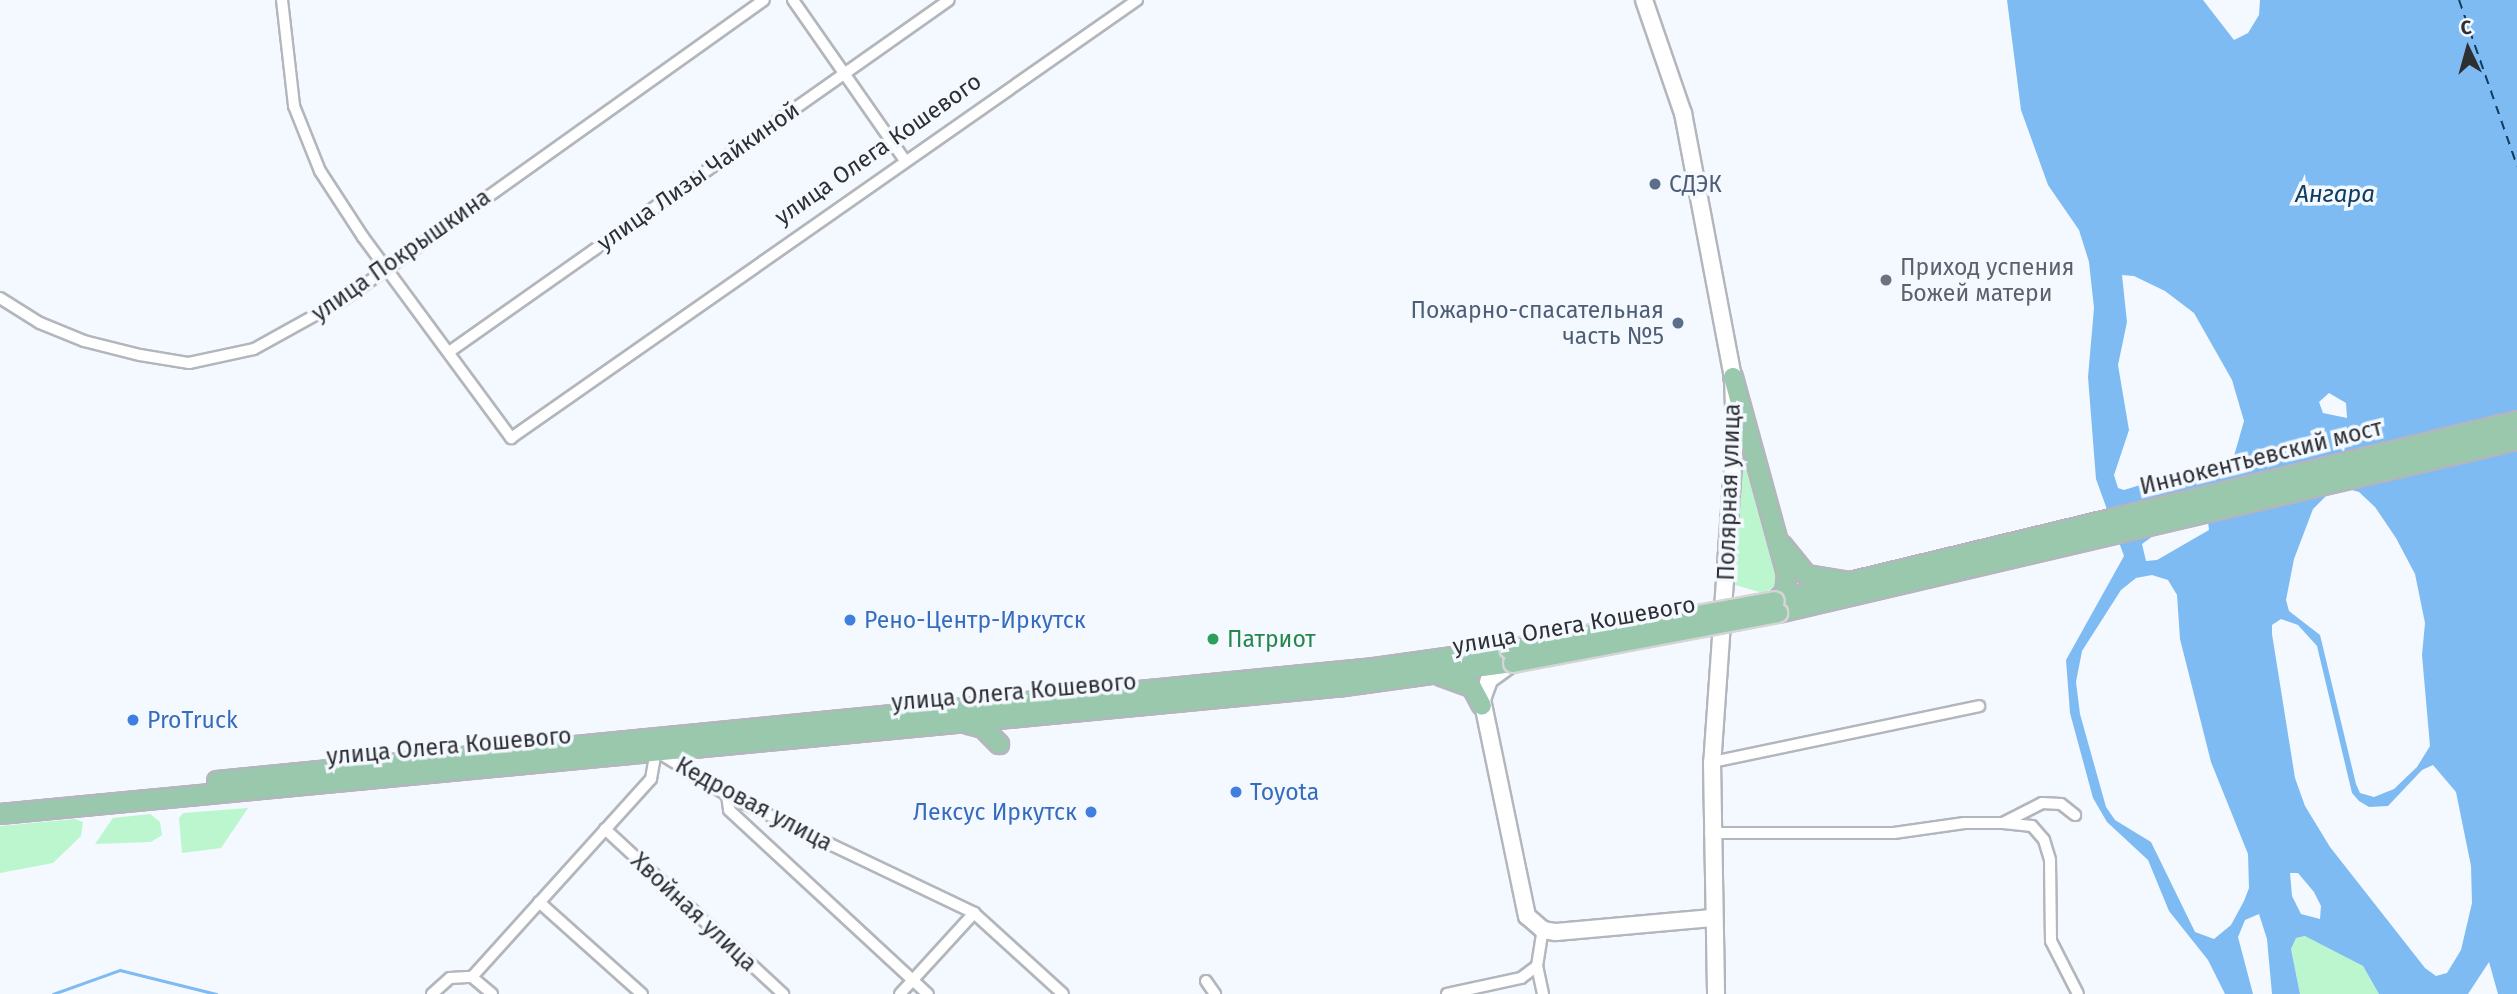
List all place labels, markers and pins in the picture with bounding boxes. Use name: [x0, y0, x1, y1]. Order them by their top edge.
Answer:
place label: СДЭК: [1669, 170, 1722, 198]
marker: СДЭК: [1647, 176, 1663, 192]
place label: Приход успения Божей матери: [1900, 253, 2075, 307]
marker: Приход успения Божей матери: [1878, 272, 1894, 288]
place label: Пожарно-спасательная часть №5: [1411, 296, 1664, 350]
marker: Пожарно-спасательная часть №5: [1670, 315, 1686, 331]
place label: Рено-Центр-Иркутск: [864, 606, 1086, 634]
marker: Рено-Центр-Иркутск: [842, 612, 858, 628]
place label: Патриот: [1227, 625, 1316, 653]
marker: Патриот: [1205, 631, 1221, 647]
place label: ProTruck: [147, 706, 238, 734]
marker: ProTruck: [125, 712, 141, 728]
place label: Toyota: [1250, 778, 1319, 806]
marker: Toyota: [1228, 784, 1244, 800]
place label: Лексус Иркутск: [913, 798, 1077, 826]
marker: Лексус Иркутск: [1083, 804, 1099, 820]

